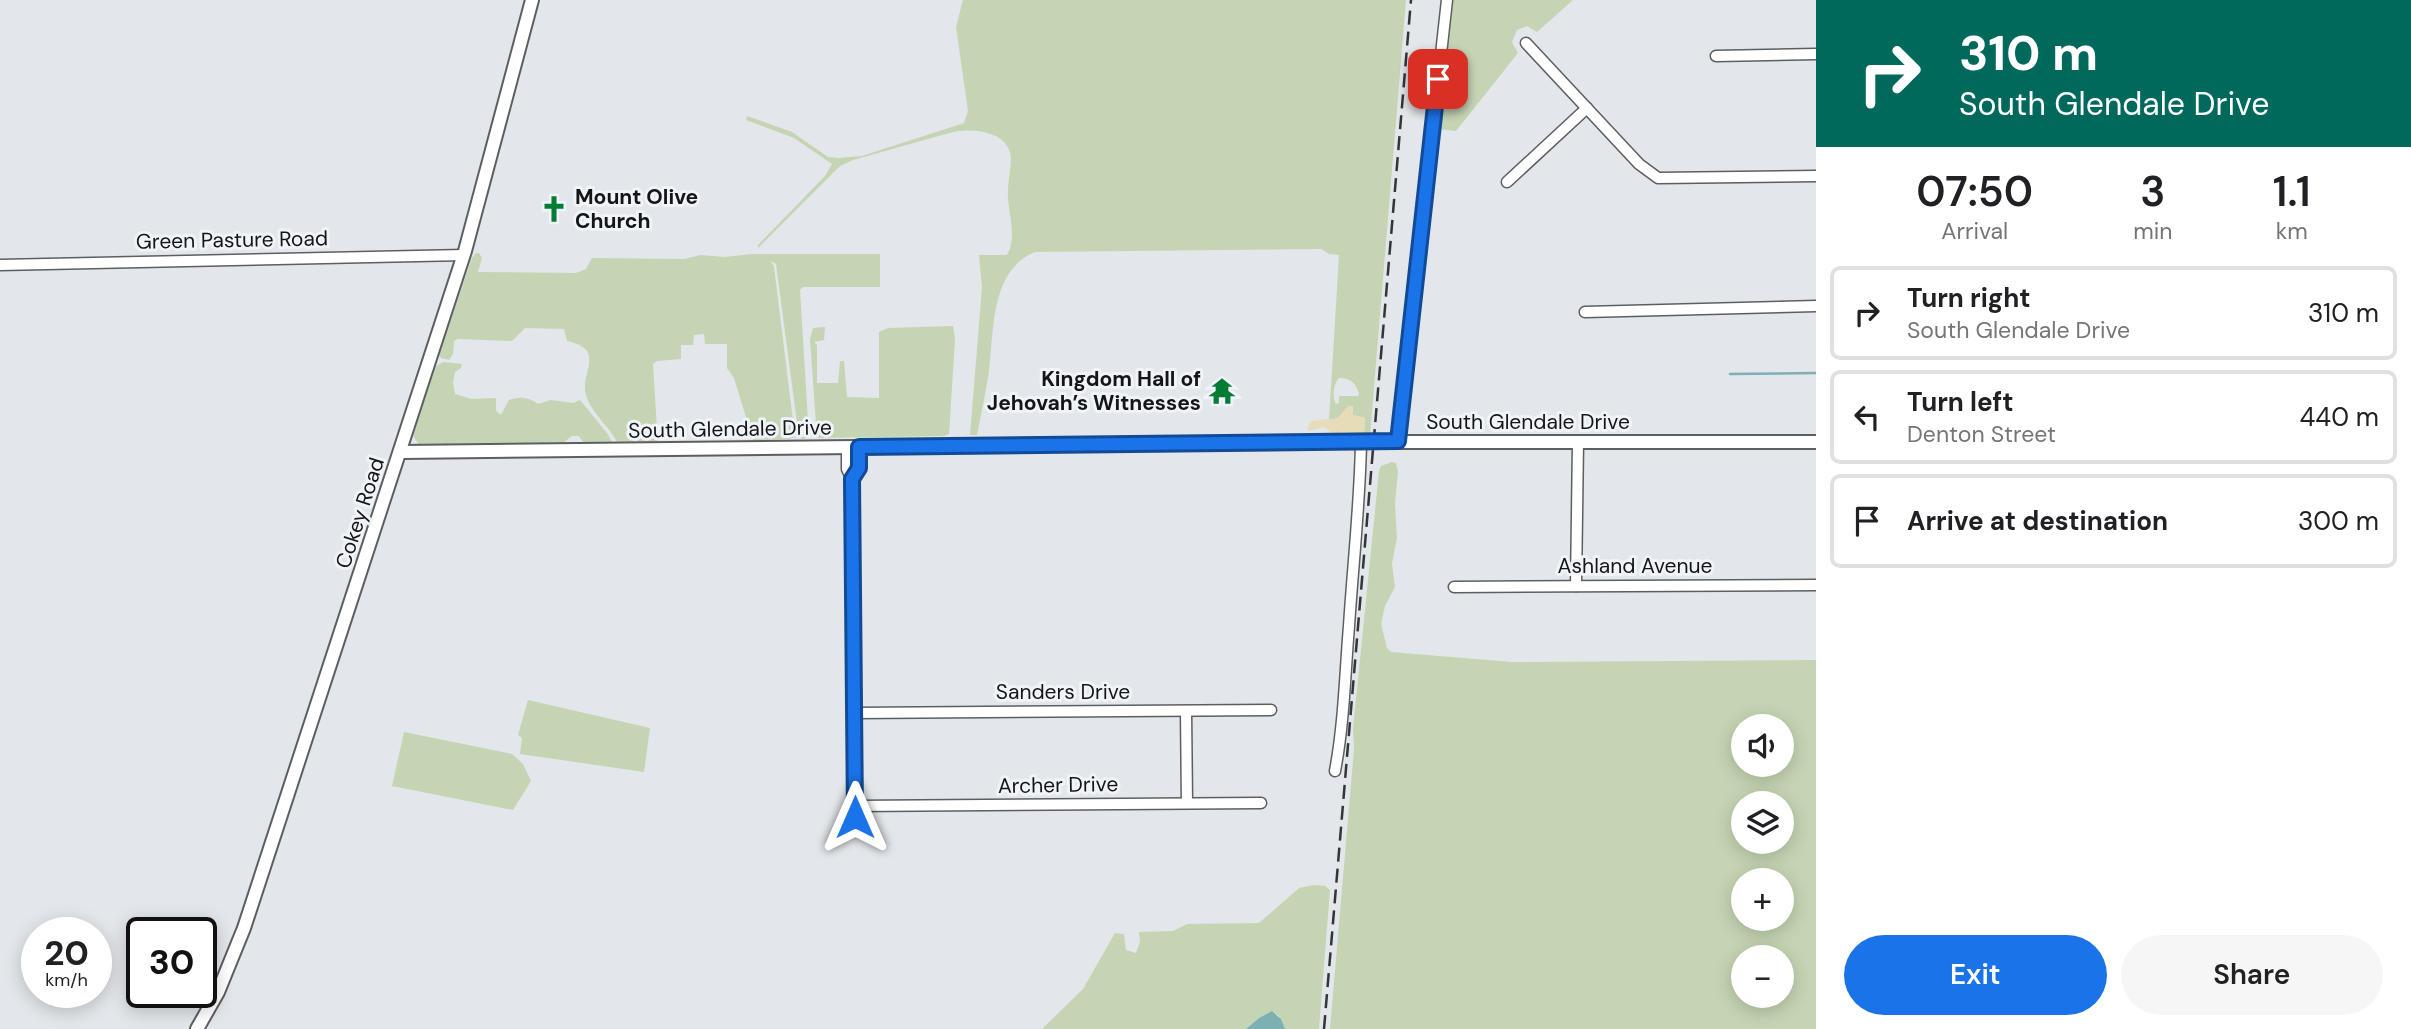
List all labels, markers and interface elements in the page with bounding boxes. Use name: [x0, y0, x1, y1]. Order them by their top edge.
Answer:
text: 310 m: [1959, 21, 2098, 85]
icon: right: [1844, 28, 1935, 119]
pin: [1408, 49, 1468, 109]
icon: arrive: [1419, 60, 1457, 98]
text: South Glendale Drive: [1959, 83, 2269, 125]
text: 07:50: [1916, 164, 2033, 219]
text: 3: [2140, 164, 2166, 219]
text: 1.1: [2273, 164, 2311, 219]
place label: Mount Olive Church: [575, 183, 698, 235]
church icon: Mount Olive Church: [539, 194, 569, 224]
text: Arrival: [1941, 216, 2008, 246]
text: min: [2133, 216, 2173, 246]
text: km: [2276, 216, 2308, 246]
street label: Green Pasture Road: [136, 224, 328, 256]
text: Turn right: [1907, 281, 2031, 315]
icon: right: [1848, 294, 1886, 332]
text: 310 m: [2308, 296, 2379, 330]
text: South Glendale Drive: [1907, 315, 2130, 345]
place label: Kingdom Hall of Jehovah’s Witnesses: [987, 365, 1201, 417]
temple icon: Kingdom Hall of Jehovah’s Witnesses: [1207, 376, 1237, 406]
text: Turn left: [1907, 385, 2014, 419]
icon: left: [1848, 398, 1886, 436]
text: 440 m: [2300, 400, 2379, 434]
street label: South Glendale Drive: [1426, 408, 1630, 436]
street label: South Glendale Drive: [628, 413, 832, 445]
text: Denton Street: [1907, 419, 2056, 449]
street label: Cokey Road: [329, 454, 391, 572]
icon: arrive: [1848, 502, 1886, 540]
text: Arrive at destination: [1907, 504, 2168, 538]
text: 300 m: [2298, 504, 2379, 538]
street label: Ashland Avenue: [1558, 552, 1712, 580]
street label: Sanders Drive: [996, 678, 1130, 706]
map controls: [1731, 714, 1794, 1008]
button: sound: [1731, 714, 1794, 777]
street label: Archer Drive: [998, 770, 1119, 800]
position arrow: [818, 780, 892, 854]
button: layers: [1731, 791, 1794, 854]
button: +: [1731, 868, 1794, 931]
speed limit sign: 30: [126, 917, 217, 1008]
text: 20: [44, 930, 89, 976]
button: Exit: [1844, 935, 2107, 1015]
button: Share: [2121, 935, 2383, 1015]
button: −: [1731, 945, 1794, 1008]
text: km/h: [45, 968, 88, 992]

